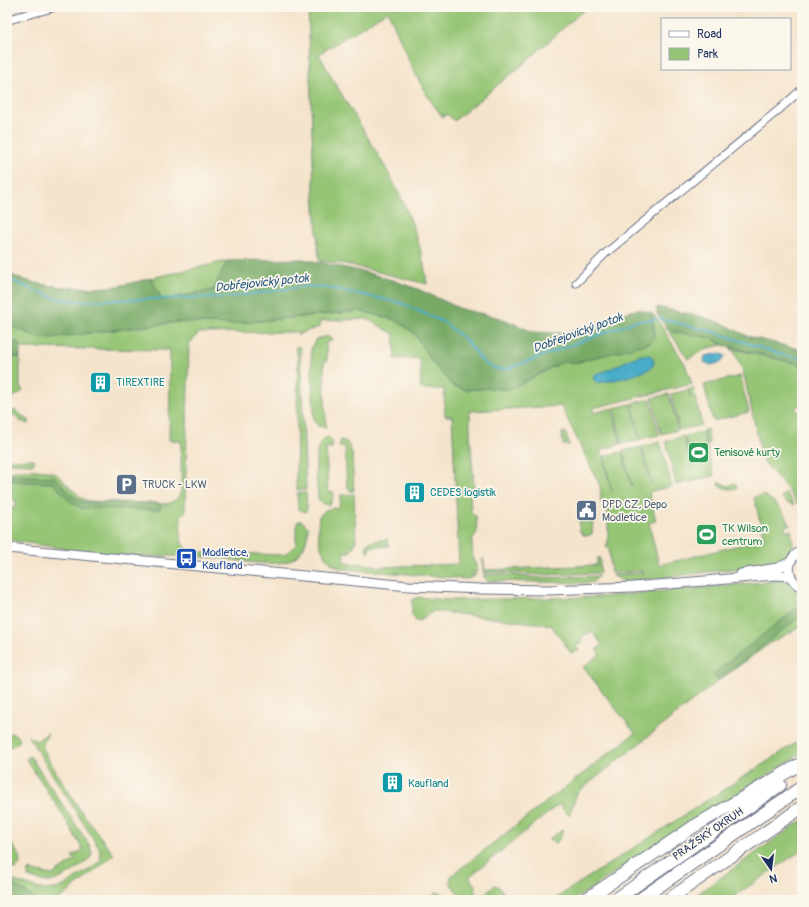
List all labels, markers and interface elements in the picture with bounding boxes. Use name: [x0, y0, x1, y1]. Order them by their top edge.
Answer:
legend: [661, 18, 791, 70]
text: Road: [697, 27, 722, 42]
text: Park: [697, 47, 718, 62]
water label: Dobřejovický potok: [214, 271, 311, 295]
water label: Dobřejovický potok: [531, 309, 626, 356]
building icon: TIREXTIRE: [87, 369, 113, 395]
place label: TIREXTIRE: [116, 376, 165, 389]
sports icon: Tenisové kurty: [685, 439, 711, 465]
place label: Tenisové kurty: [714, 446, 780, 459]
parking icon: TRUCK - LKW: [113, 471, 139, 497]
place label: TRUCK - LKW: [142, 478, 207, 491]
building icon: CEDES logistik: [401, 479, 427, 505]
place label: CEDES logistik: [430, 486, 496, 499]
public building icon: DPD CZ, Depo Modletice: [573, 497, 599, 523]
place label: DPD CZ, Depo Modletice: [602, 498, 667, 524]
sports icon: TK Wilson centrum: [693, 521, 719, 547]
place label: TK Wilson centrum: [722, 522, 768, 548]
bus stop icon: Modletice, Kaufland: [173, 545, 199, 571]
place label: Modletice, Kaufland: [202, 546, 249, 572]
building icon: Kaufland: [379, 770, 405, 796]
place label: Kaufland: [408, 777, 449, 790]
street label: PRAŽSKÝ OKRUH: [670, 805, 746, 863]
north arrow: [751, 849, 791, 889]
text: N: [768, 871, 778, 886]

